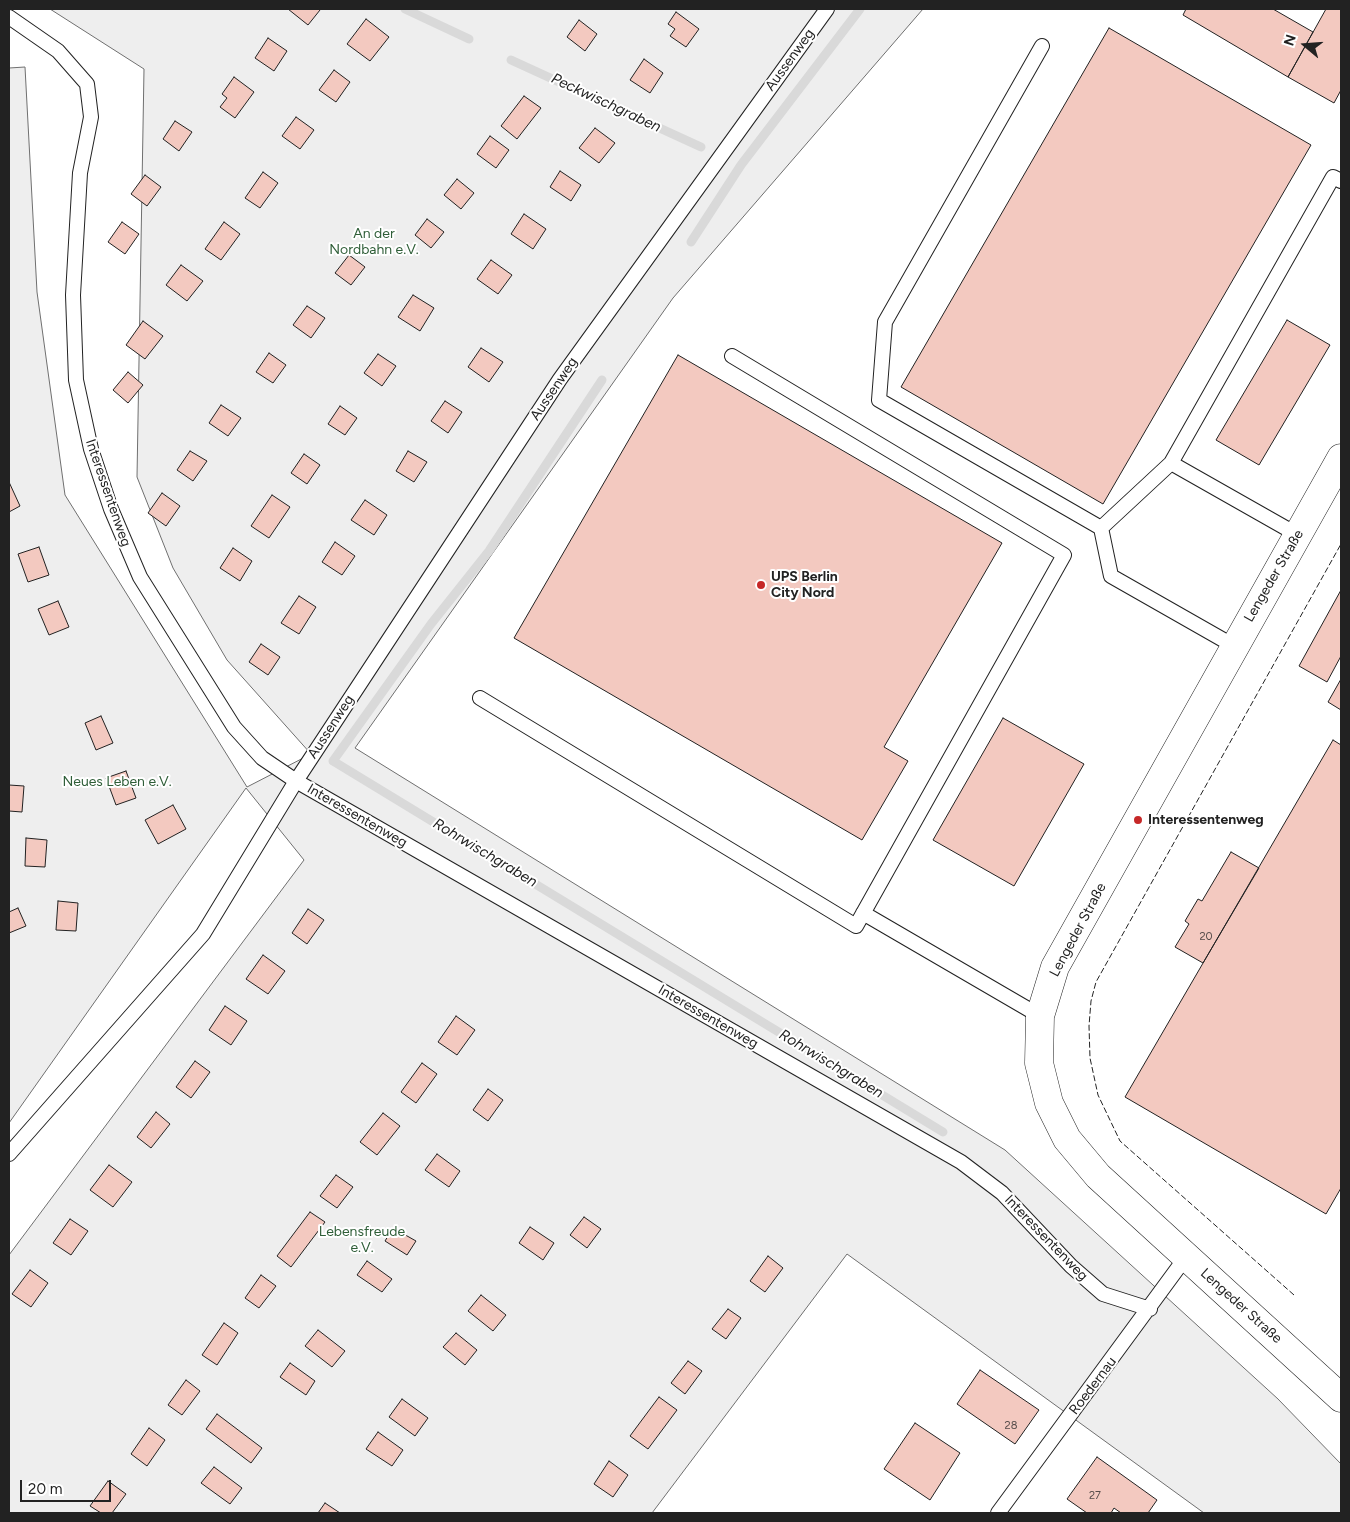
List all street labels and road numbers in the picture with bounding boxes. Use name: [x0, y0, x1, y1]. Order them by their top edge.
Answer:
street label: Aussenweg: [762, 26, 818, 94]
street label: Aussenweg: [527, 354, 581, 424]
street label: Interessentenweg: [82, 437, 134, 549]
street label: Lengeder Straße: [1241, 527, 1307, 625]
street label: Aussenweg: [304, 692, 358, 762]
street label: Interessentenweg: [304, 781, 410, 851]
street label: Lengeder Straße: [1046, 880, 1110, 980]
street label: Interessentenweg: [655, 982, 761, 1052]
street label: Interessentenweg: [1001, 1192, 1091, 1284]
street label: Lengeder Straße: [1197, 1265, 1285, 1347]
street label: Roedernau: [1066, 1354, 1120, 1418]

